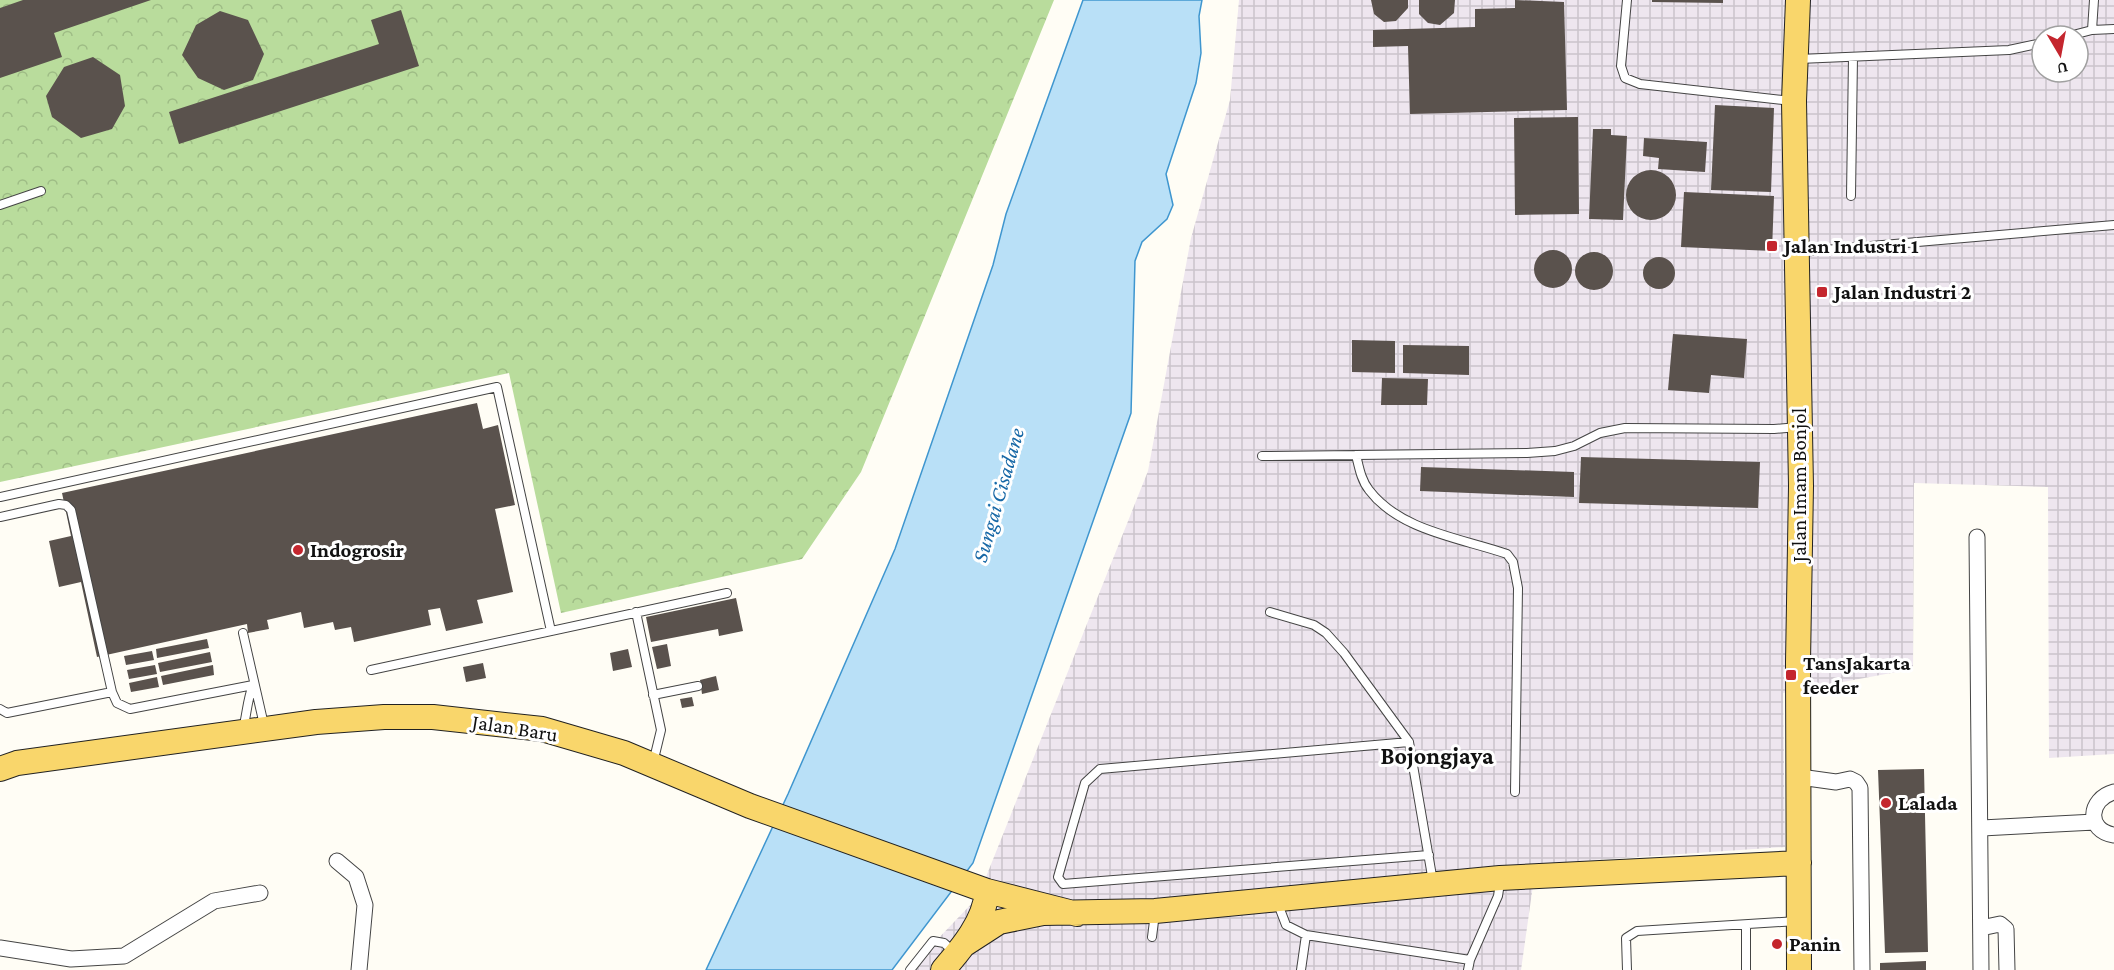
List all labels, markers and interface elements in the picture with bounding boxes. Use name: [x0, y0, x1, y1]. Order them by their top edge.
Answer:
north arrow: [2030, 24, 2090, 84]
text: U: [2056, 59, 2069, 78]
place label: Jalan Industri 1: [1782, 234, 1919, 258]
marker: Jalan Industri 1: [1765, 239, 1779, 253]
place label: Jalan Industri 2: [1832, 280, 1972, 304]
marker: Jalan Industri 2: [1815, 285, 1829, 299]
street label: Jalan Imam Bonjol: [1787, 408, 1811, 564]
water label: Sungai Cisadane: [967, 424, 1029, 565]
place label: Indogrosir: [310, 538, 405, 562]
marker: Indogrosir: [291, 543, 305, 557]
place label: TansJakarta feeder: [1803, 651, 1911, 699]
marker: TansJakarta feeder: [1784, 668, 1798, 682]
street label: Jalan Baru: [469, 709, 559, 747]
district label: Bojongjaya: [1380, 742, 1494, 770]
place label: Lalada: [1898, 791, 1958, 815]
marker: Lalada: [1879, 796, 1893, 810]
place label: Panin: [1789, 932, 1841, 956]
marker: Panin: [1770, 937, 1784, 951]

